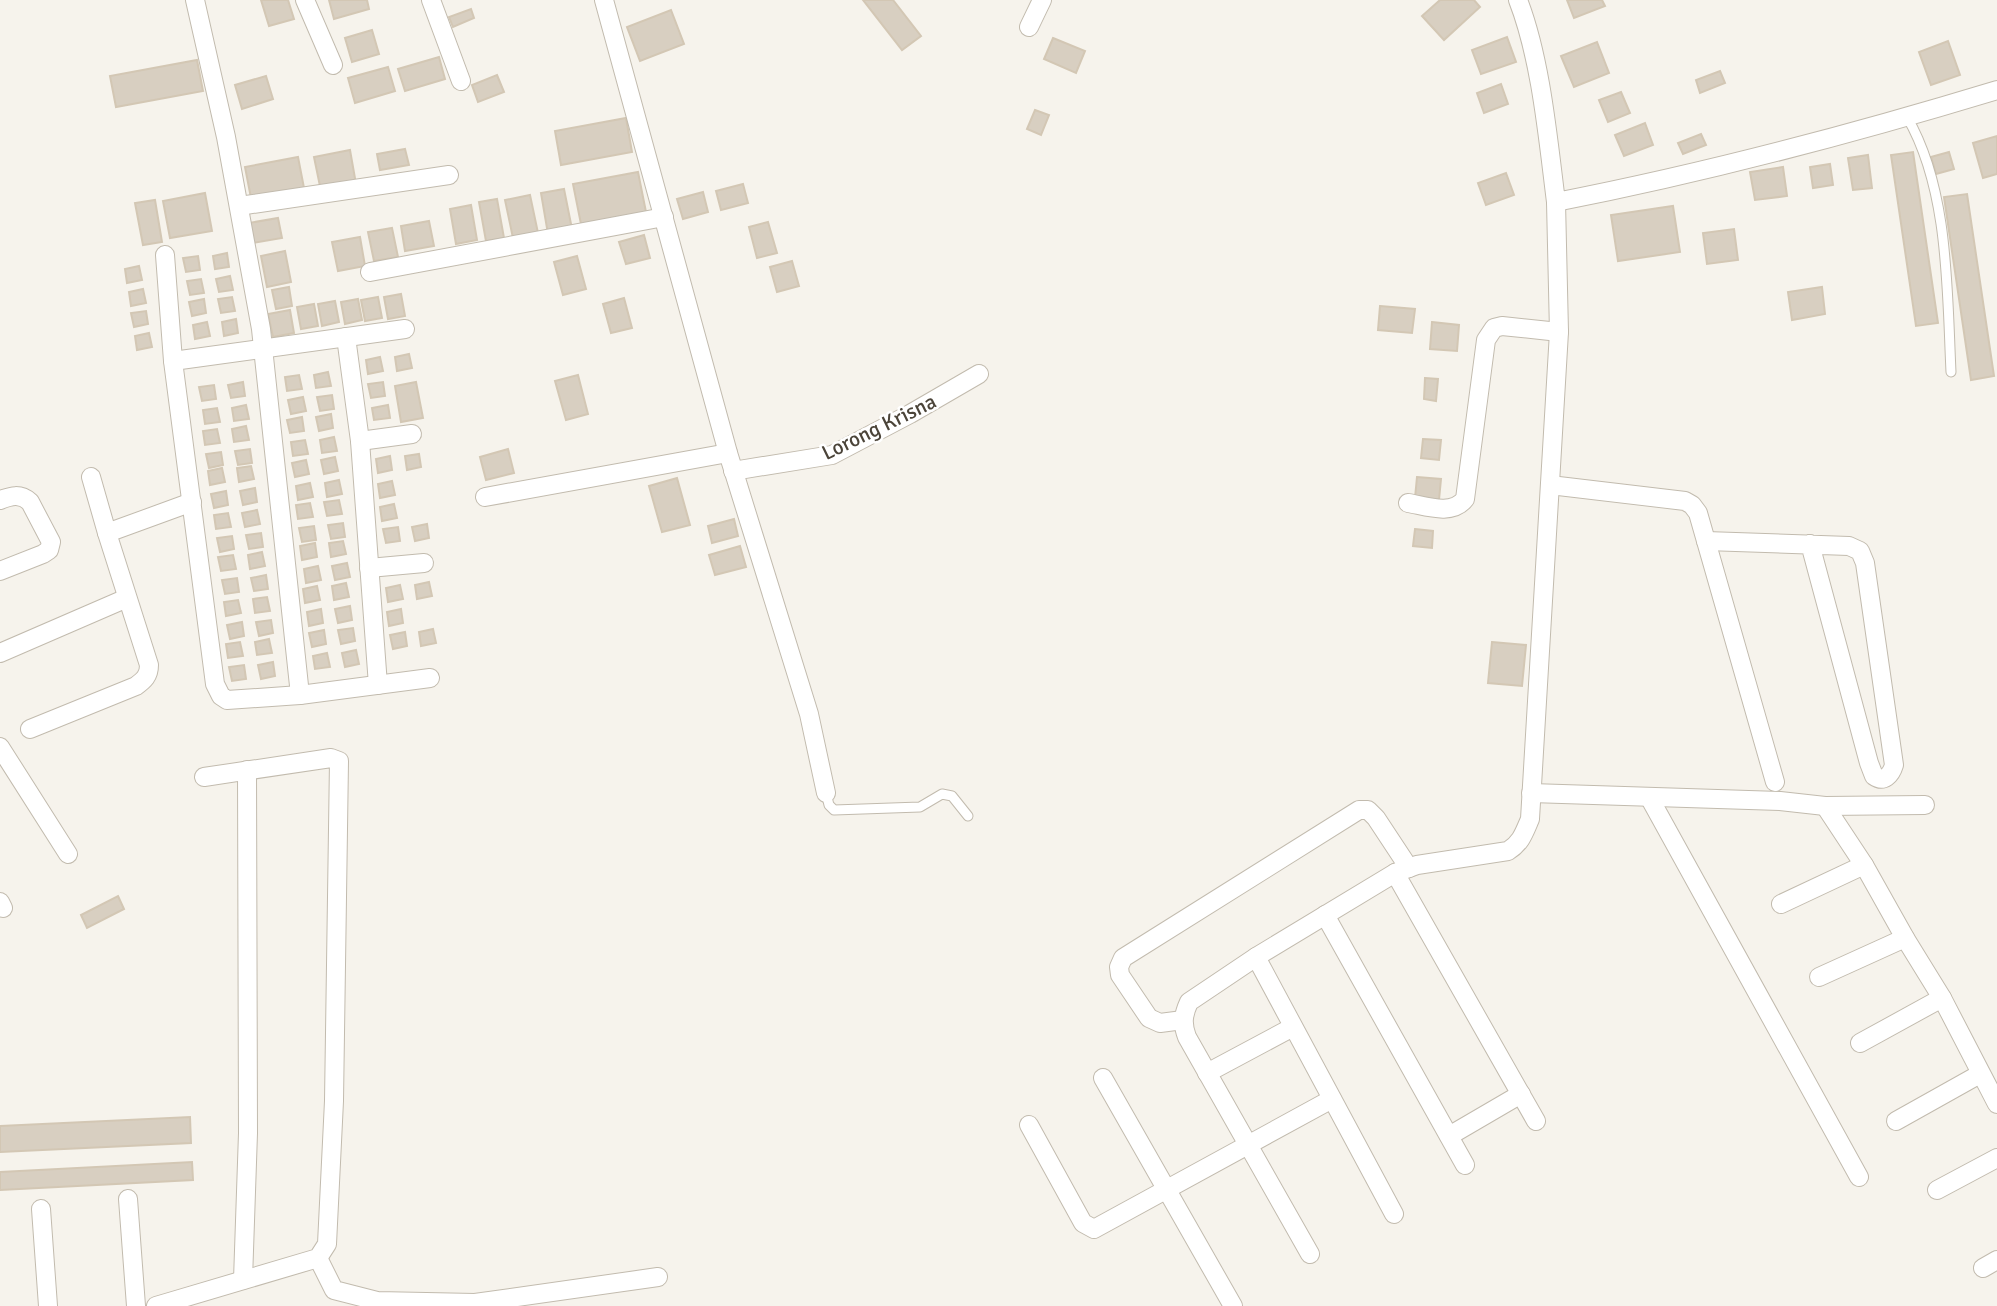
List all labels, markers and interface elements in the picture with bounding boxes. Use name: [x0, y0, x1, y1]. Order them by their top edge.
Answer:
street label: Lorong Krisna: [817, 388, 941, 466]

